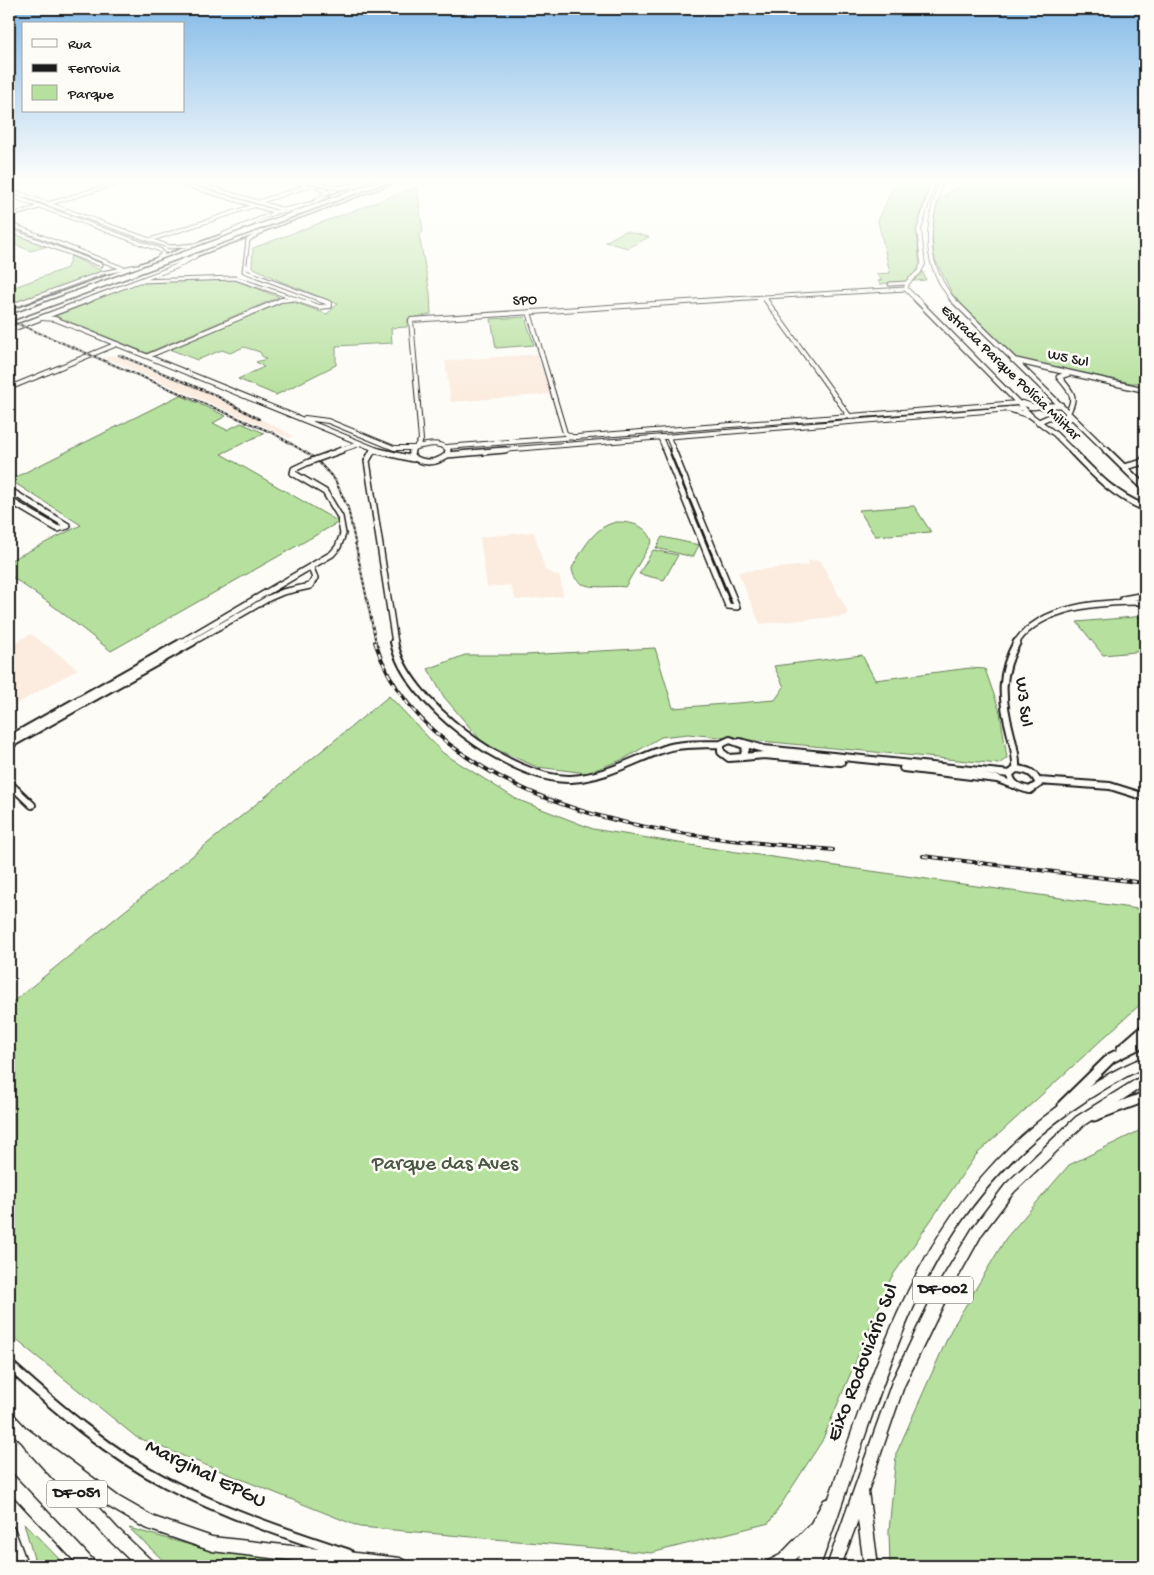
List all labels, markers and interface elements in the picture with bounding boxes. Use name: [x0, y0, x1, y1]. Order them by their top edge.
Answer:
legend: [22, 22, 185, 112]
text: Rua: [68, 36, 92, 54]
text: Ferrovia: [67, 60, 121, 78]
text: Parque: [67, 86, 114, 104]
street label: SPO: [512, 291, 538, 311]
street label: Estrada Parque Polícia Militar: [936, 301, 1085, 446]
street label: W5 Sul: [1046, 346, 1090, 372]
street label: W3 Sul: [1010, 676, 1036, 728]
park label: Parque das Aves: [371, 1153, 519, 1178]
road number: DF-002: [913, 1276, 973, 1304]
street label: Eixo Rodoviário Sul: [822, 1280, 906, 1446]
street label: Marginal EPGU: [140, 1435, 270, 1515]
road number: DF-051: [47, 1480, 107, 1508]

